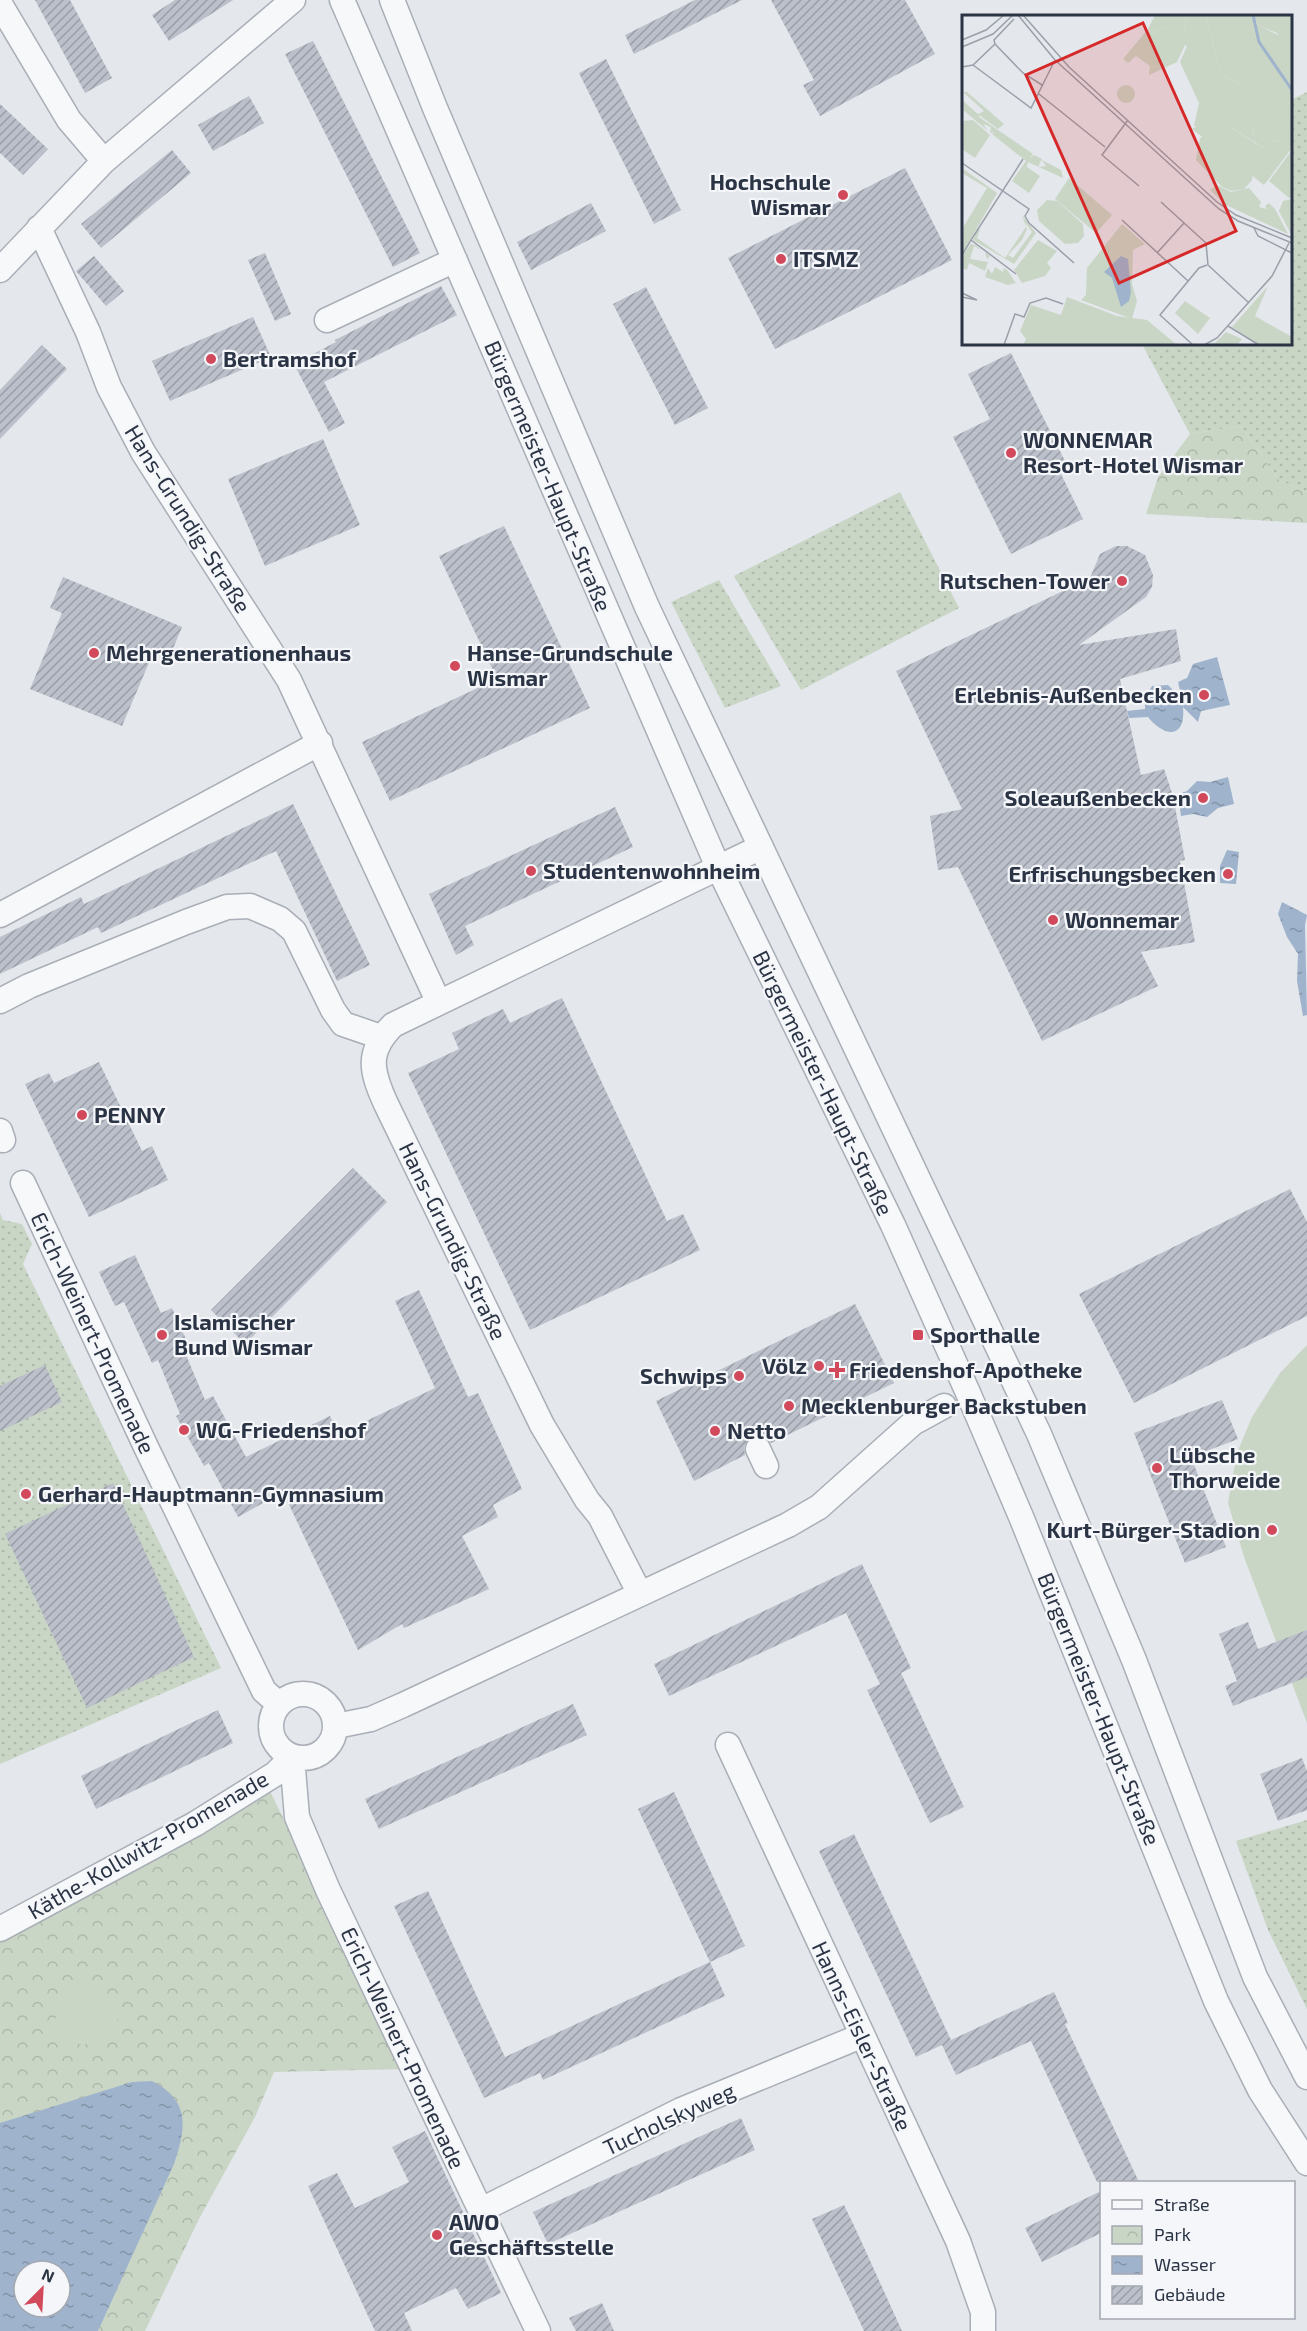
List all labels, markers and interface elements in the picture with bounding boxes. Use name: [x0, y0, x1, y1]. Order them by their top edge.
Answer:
inset map: [962, 15, 1292, 345]
place label: Hochschule Wismar: [710, 168, 832, 219]
marker: Hochschule Wismar: [836, 188, 850, 202]
place label: ITSMZ: [793, 245, 859, 271]
marker: ITSMZ: [774, 252, 788, 266]
street label: Bürgermeister-Haupt-Straße: [480, 336, 618, 615]
place label: Bertramshof: [223, 345, 357, 371]
marker: Bertramshof: [204, 352, 218, 366]
street label: Hans-Grundig-Straße: [120, 420, 257, 617]
place label: WONNEMAR Resort-Hotel Wismar: [1023, 426, 1244, 477]
marker: WONNEMAR Resort-Hotel Wismar: [1004, 446, 1018, 460]
place label: Rutschen-Tower: [940, 567, 1111, 593]
marker: Rutschen-Tower: [1115, 574, 1129, 588]
place label: Mehrgenerationenhaus: [106, 639, 351, 665]
place label: Hanse-Grundschule Wismar: [467, 639, 673, 690]
marker: Mehrgenerationenhaus: [87, 646, 101, 660]
marker: Hanse-Grundschule Wismar: [448, 659, 462, 673]
place label: Erlebnis-Außenbecken: [954, 681, 1192, 707]
marker: Erlebnis-Außenbecken: [1197, 688, 1211, 702]
place label: Soleaußenbecken: [1005, 784, 1191, 810]
marker: Soleaußenbecken: [1196, 791, 1210, 805]
place label: Studentenwohnheim: [543, 857, 760, 883]
place label: Erfrischungsbecken: [1009, 860, 1216, 886]
marker: Studentenwohnheim: [524, 864, 538, 878]
marker: Erfrischungsbecken: [1221, 867, 1235, 881]
place label: Wonnemar: [1065, 906, 1180, 932]
marker: Wonnemar: [1046, 913, 1060, 927]
street label: Bürgermeister-Haupt-Straße: [748, 946, 899, 1219]
place label: PENNY: [94, 1101, 166, 1127]
marker: PENNY: [75, 1108, 89, 1122]
street label: Hans-Grundig-Straße: [395, 1137, 513, 1344]
street label: Erich-Weinert-Promenade: [26, 1208, 161, 1457]
place label: Islamischer Bund Wismar: [174, 1308, 313, 1359]
place label: Sporthalle: [930, 1321, 1040, 1347]
marker: Islamischer Bund Wismar: [155, 1328, 169, 1342]
marker: Sporthalle: [911, 1328, 925, 1342]
place label: Völz: [762, 1352, 807, 1378]
place label: Friedenshof-Apotheke: [849, 1356, 1082, 1382]
marker: Völz: [812, 1359, 826, 1373]
place label: Schwips: [640, 1362, 727, 1388]
marker: Friedenshof-Apotheke: [830, 1363, 844, 1377]
marker: Schwips: [732, 1369, 746, 1383]
place label: Mecklenburger Backstuben: [801, 1392, 1087, 1418]
marker: Mecklenburger Backstuben: [782, 1399, 796, 1413]
place label: WG-Friedenshof: [196, 1416, 367, 1442]
place label: Netto: [727, 1417, 786, 1443]
marker: WG-Friedenshof: [177, 1423, 191, 1437]
marker: Netto: [708, 1424, 722, 1438]
place label: Lübsche Thorweide: [1169, 1441, 1280, 1492]
marker: Lübsche Thorweide: [1150, 1461, 1164, 1475]
place label: Gerhard-Hauptmann-Gymnasium: [38, 1480, 384, 1507]
marker: Gerhard-Hauptmann-Gymnasium: [19, 1487, 33, 1501]
place label: Kurt-Bürger-Stadion: [1046, 1516, 1260, 1542]
marker: Kurt-Bürger-Stadion: [1265, 1523, 1279, 1537]
street label: Bürgermeister-Haupt-Straße: [1033, 1569, 1167, 1849]
street label: Käthe-Kollwitz-Promenade: [23, 1765, 272, 1924]
street label: Erich-Weinert-Promenade: [336, 1923, 471, 2172]
street label: Hanns-Eisler-Straße: [808, 1937, 918, 2135]
street label: Tucholskyweg: [599, 2076, 738, 2160]
legend: [1100, 2181, 1295, 2319]
text: Straße: [1154, 2193, 1210, 2215]
place label: AWO Geschäftsstelle: [449, 2208, 614, 2259]
text: Park: [1154, 2223, 1191, 2245]
marker: AWO Geschäftsstelle: [430, 2228, 444, 2242]
text: Wasser: [1154, 2253, 1216, 2275]
north arrow: [12, 2259, 72, 2319]
text: N: [39, 2264, 57, 2286]
text: Gebäude: [1154, 2283, 1225, 2305]

